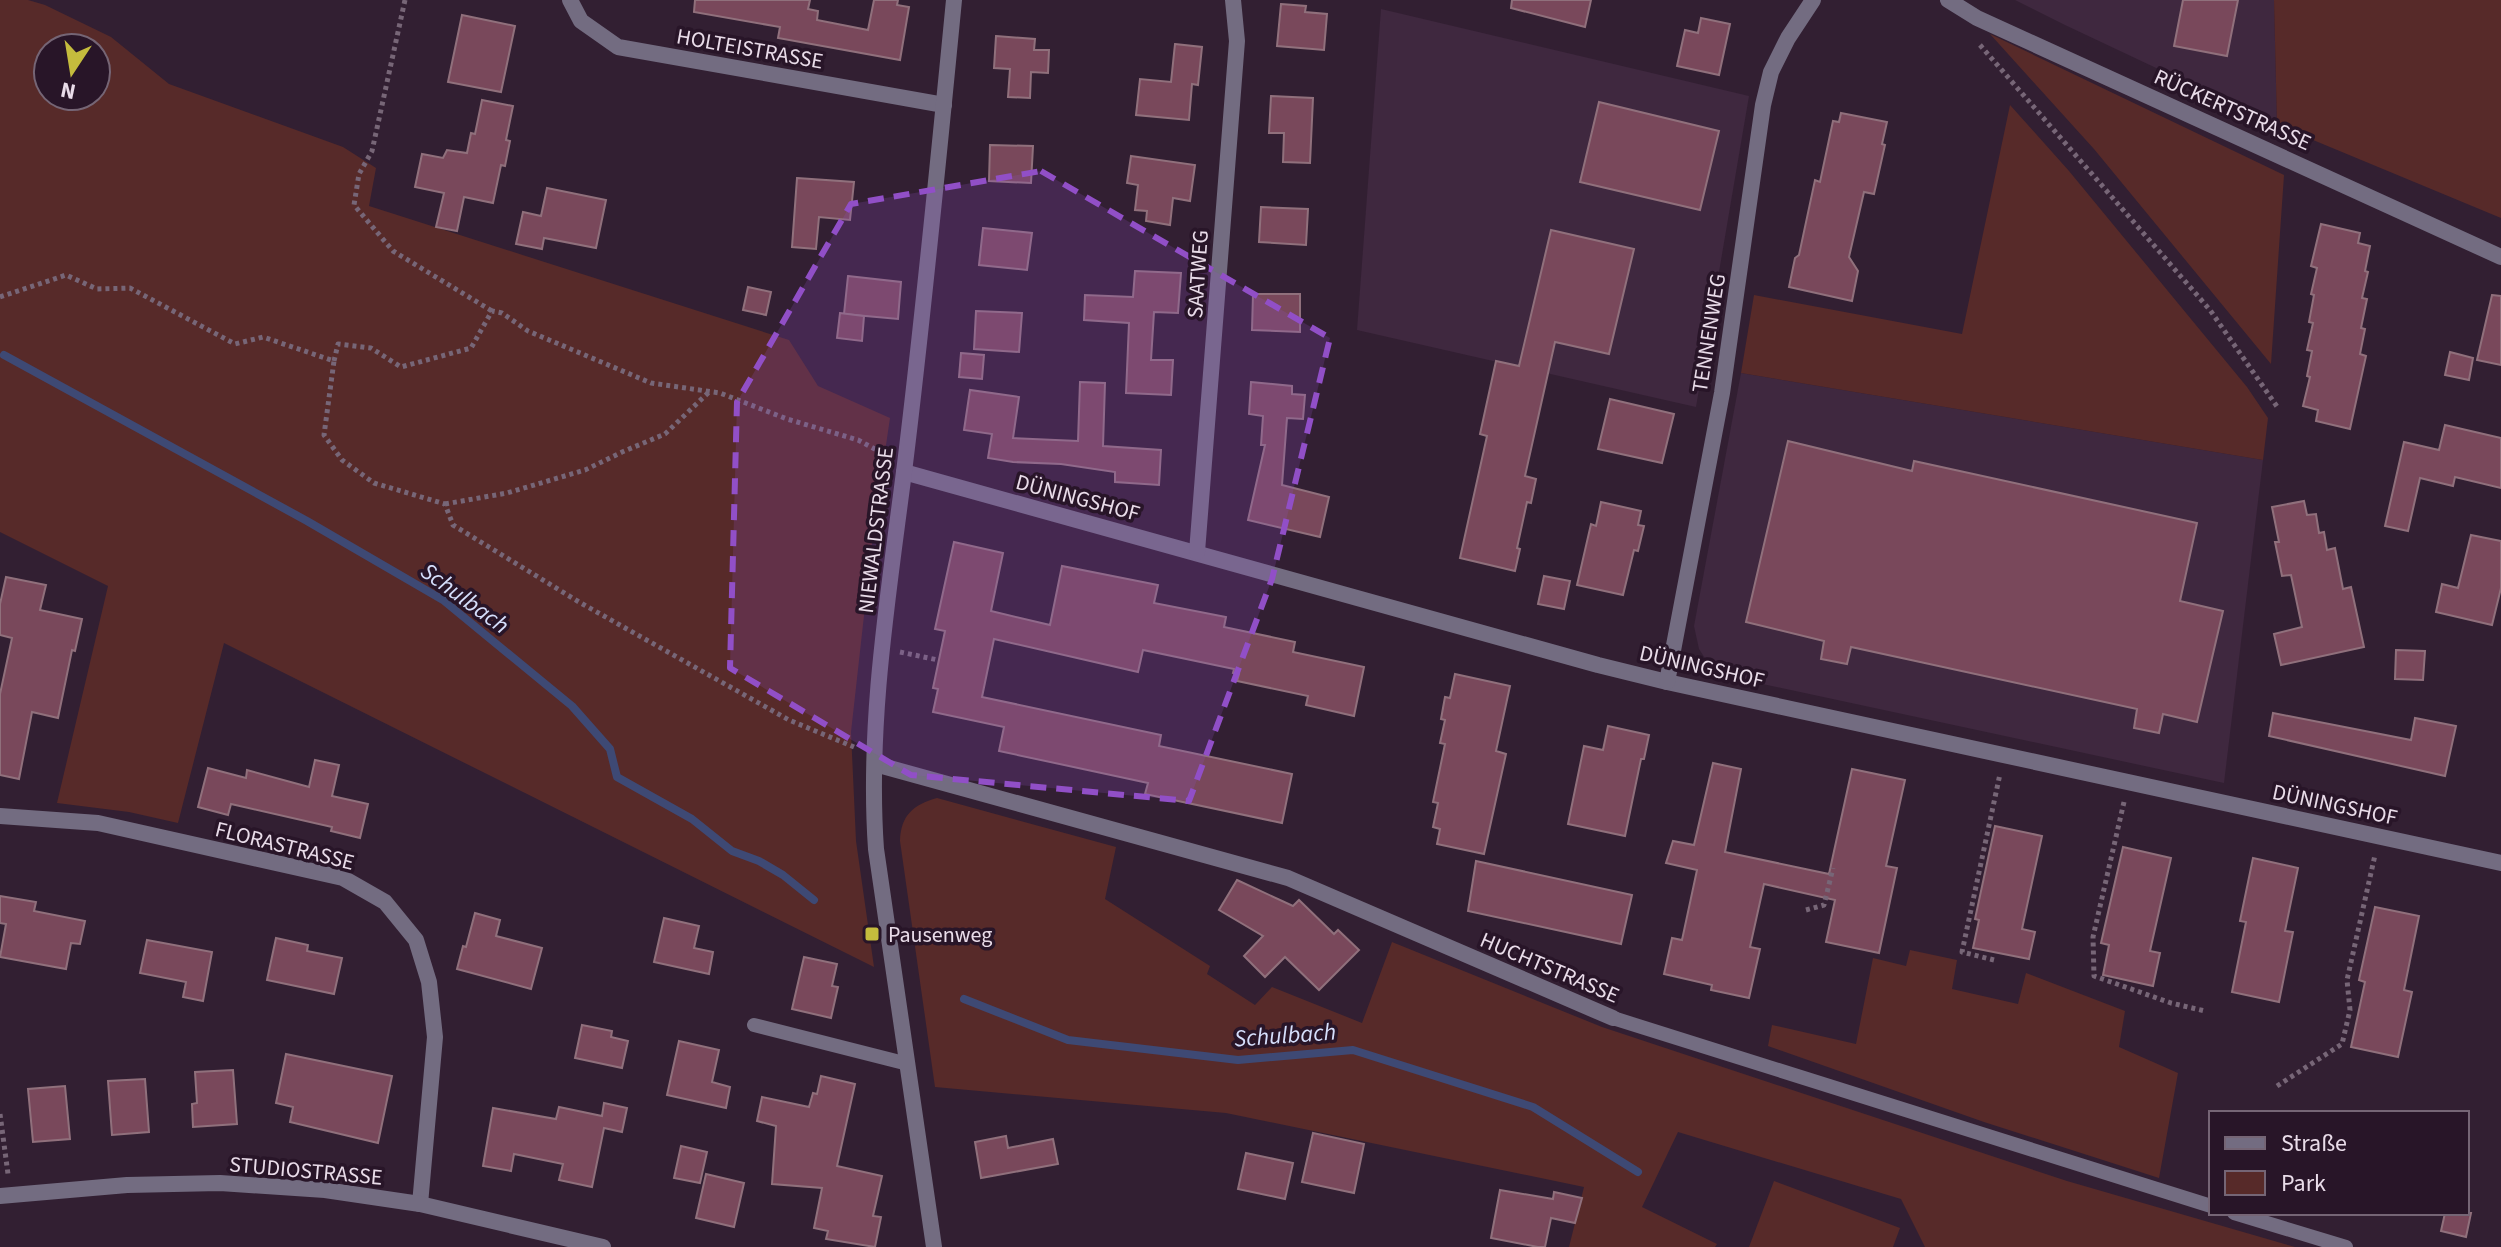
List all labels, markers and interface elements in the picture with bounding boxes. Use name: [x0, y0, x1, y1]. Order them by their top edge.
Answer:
street label: HOLTEISTRASSE: [674, 20, 826, 78]
north arrow: [32, 32, 112, 112]
street label: RÜCKERTSTRASSE: [2149, 61, 2316, 159]
text: N: [58, 73, 79, 108]
street label: SAATWEG: [1179, 229, 1217, 319]
street label: TENNENWEG: [1684, 271, 1734, 395]
street label: NIEWALDSTRASSE: [850, 445, 902, 615]
street label: DÜNINGSHOF: [1012, 466, 1143, 530]
water label: Schulbach: [413, 554, 516, 643]
street label: DÜNINGSHOF: [1636, 637, 1767, 697]
street label: DÜNINGSHOF: [2269, 776, 2400, 834]
street label: FLORASTRASSE: [212, 813, 358, 879]
place label: Pausenweg: [888, 919, 992, 951]
street label: HUCHTSTRASSE: [1475, 924, 1624, 1012]
marker: Pausenweg: [863, 925, 881, 943]
water label: Schulbach: [1233, 1014, 1337, 1057]
legend: [2209, 1111, 2469, 1215]
text: Straße: [2281, 1126, 2347, 1161]
street label: STUDIOSTRASSE: [228, 1148, 384, 1194]
text: Park: [2281, 1166, 2326, 1201]

